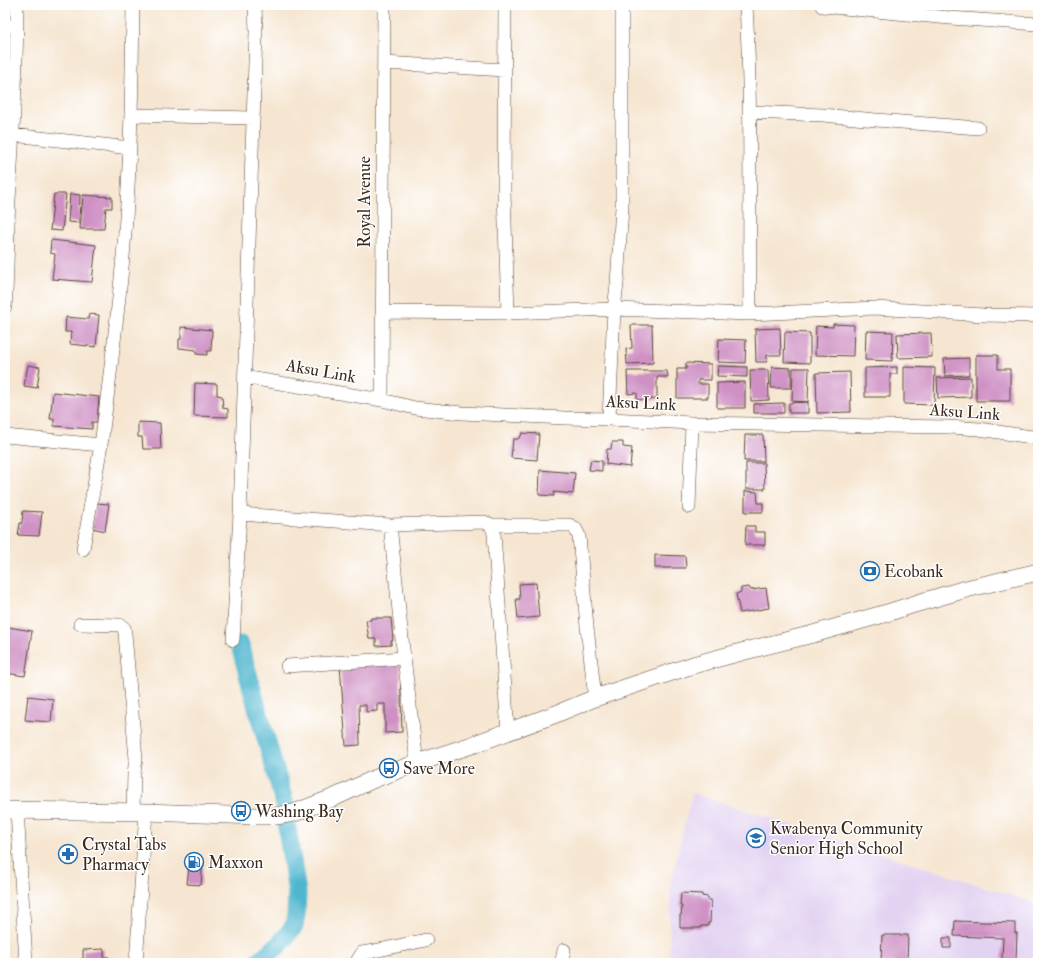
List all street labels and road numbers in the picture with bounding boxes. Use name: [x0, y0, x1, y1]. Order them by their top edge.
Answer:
street label: Royal Avenue: [354, 156, 376, 248]
street label: Aksu Link: [283, 354, 358, 387]
street label: Aksu Link: [604, 391, 677, 415]
street label: Aksu Link: [928, 399, 1001, 425]

